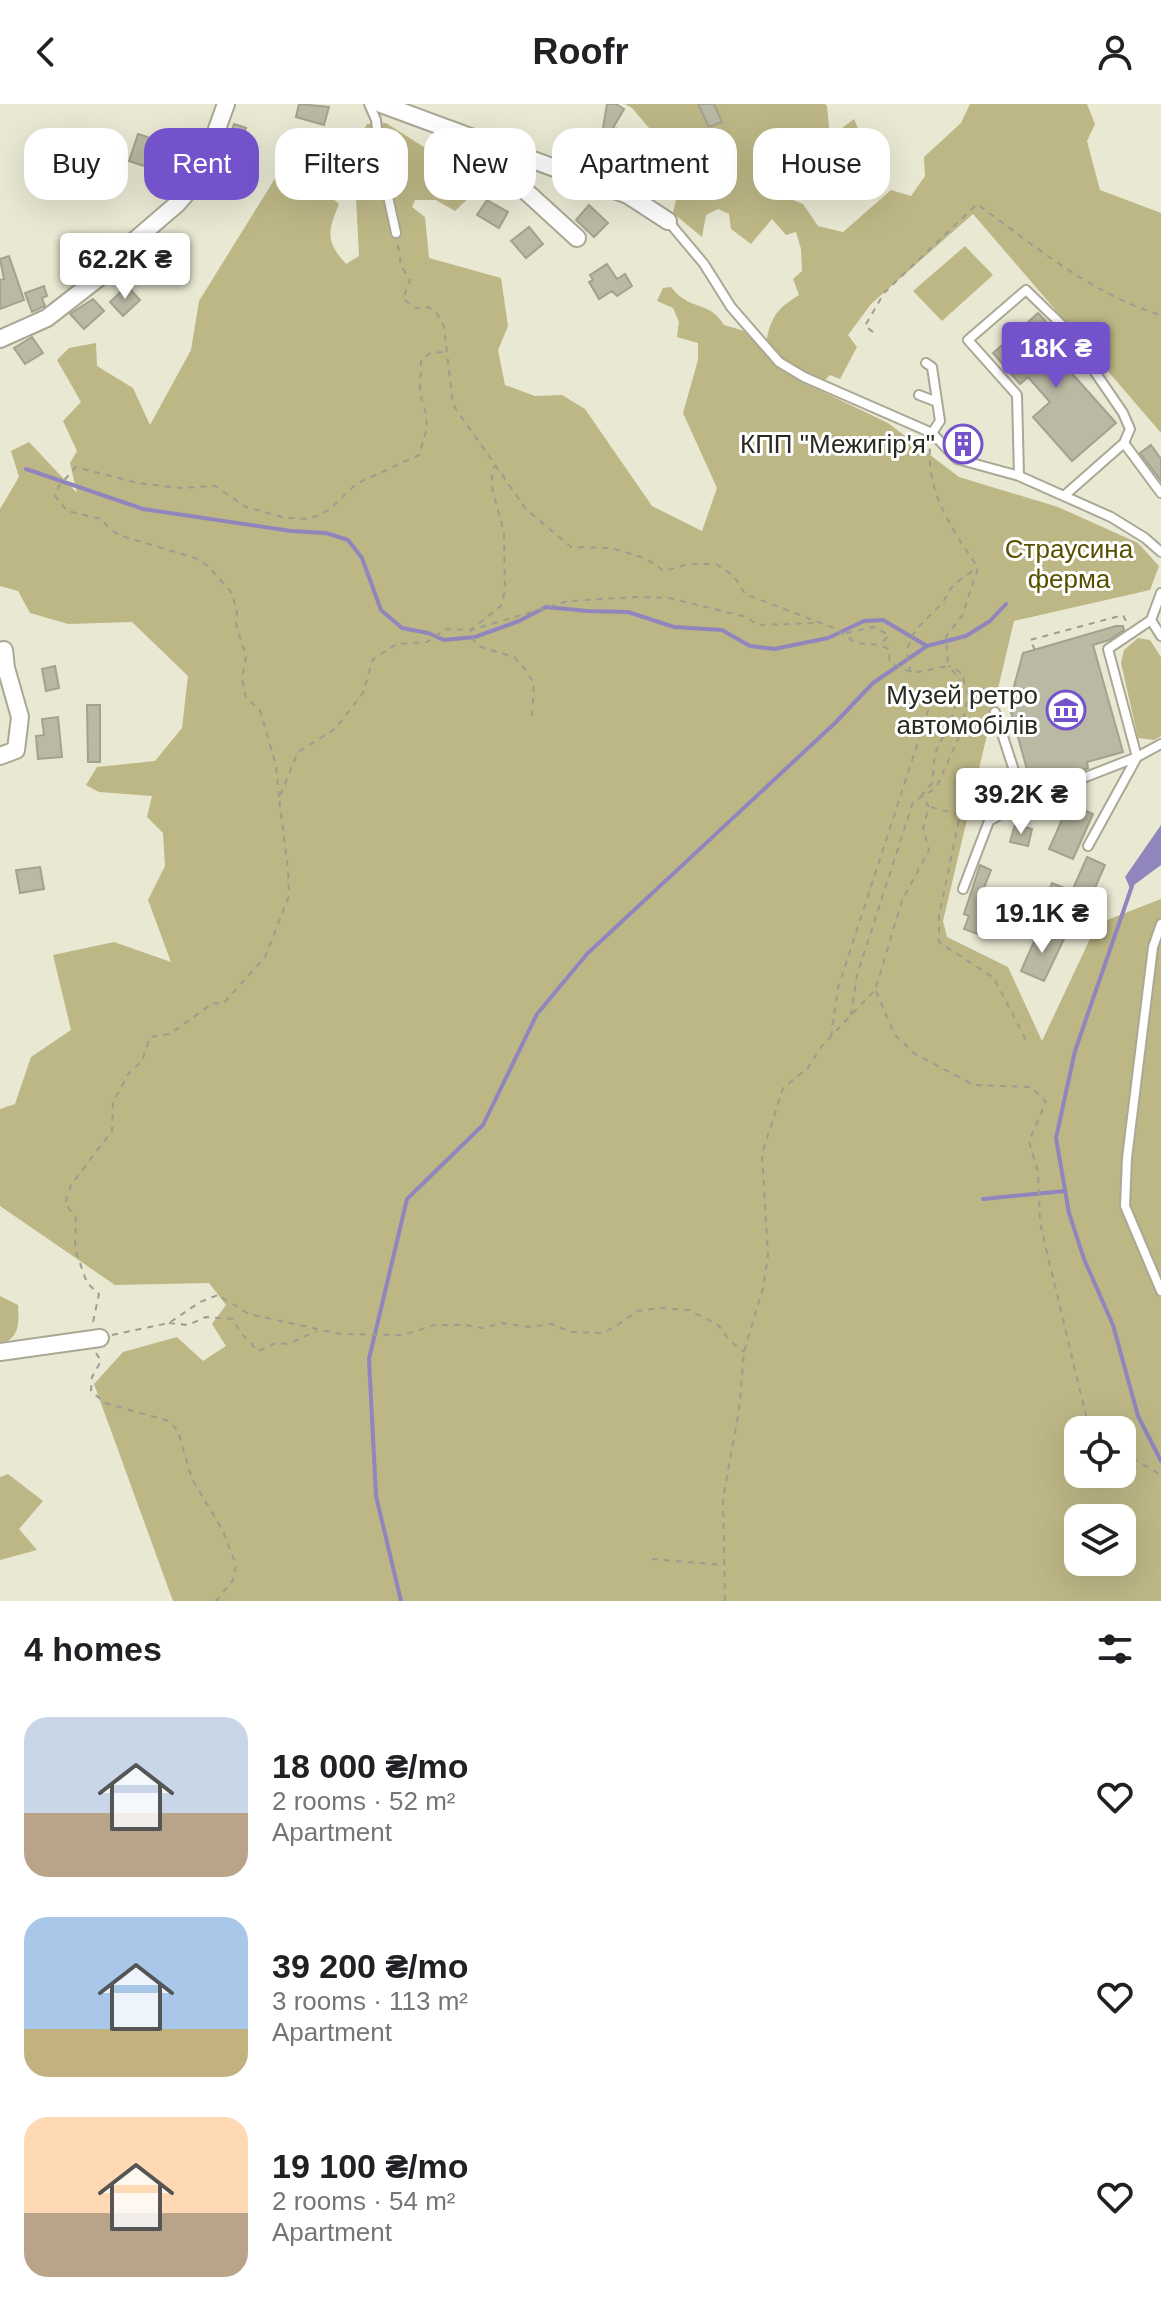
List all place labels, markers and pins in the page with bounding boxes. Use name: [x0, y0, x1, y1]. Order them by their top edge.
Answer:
pin: 62.2K ₴: [51, 233, 199, 301]
pin: 18K ₴: [1000, 322, 1112, 390]
building icon: КПП "Межигір'я": [942, 423, 984, 465]
place label: КПП "Межигір'я": [740, 429, 935, 459]
place label: Музей ретро автомобілів: [886, 680, 1038, 740]
museum icon: Музей ретро автомобілів: [1045, 689, 1087, 731]
pin: 39.2K ₴: [947, 768, 1095, 836]
pin: 19.1K ₴: [968, 887, 1116, 955]

